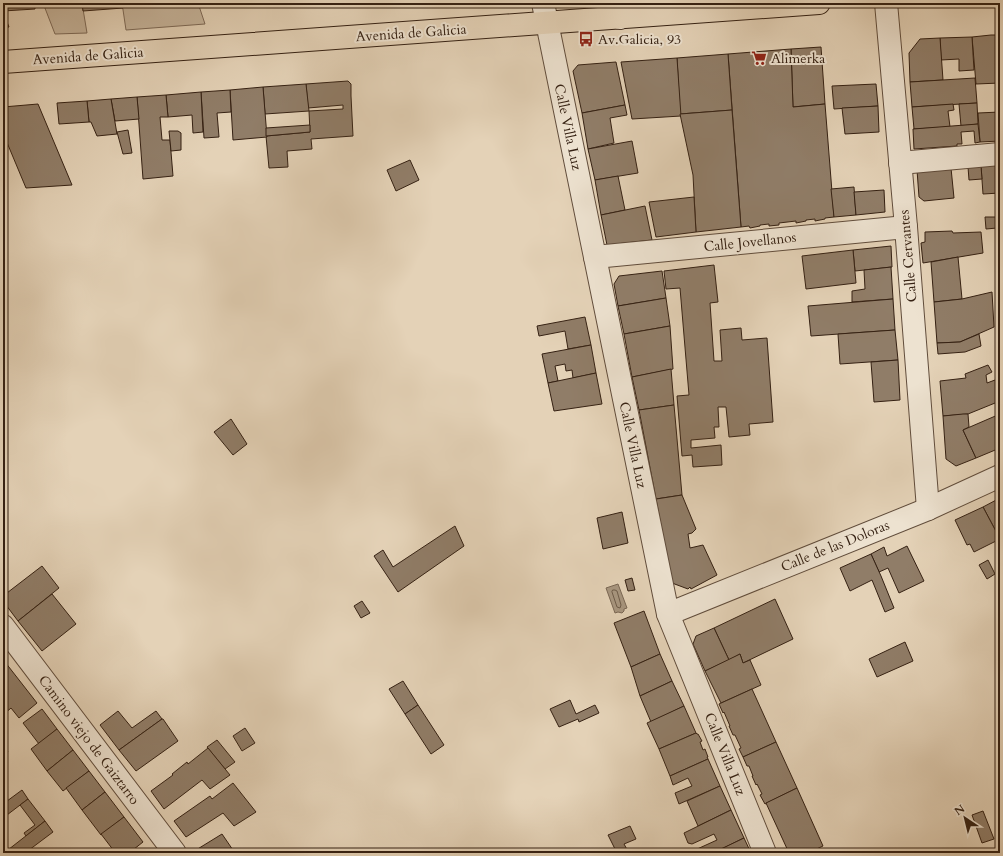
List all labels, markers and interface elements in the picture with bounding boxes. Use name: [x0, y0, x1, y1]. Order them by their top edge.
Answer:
street label: Avenida de Galicia: [355, 20, 467, 46]
bus stop icon: Av.Galicia, 93: [577, 30, 595, 48]
place label: Av.Galicia, 93: [598, 30, 681, 49]
street label: Avenida de Galicia: [32, 43, 144, 69]
supermarket icon: Alimerka: [750, 49, 768, 67]
place label: Alimerka: [771, 49, 825, 68]
street label: Calle Villa Luz: [550, 82, 587, 173]
street label: Calle Cervantes: [894, 209, 922, 303]
street label: Calle Jovellanos: [703, 228, 798, 256]
street label: Calle Villa Luz: [615, 400, 652, 491]
street label: Calle de las Doloras: [778, 515, 892, 576]
street label: Camino viejo de Gaiztarro: [34, 671, 144, 809]
street label: Calle Villa Luz: [700, 710, 750, 799]
north arrow: [945, 798, 985, 838]
text: N: [951, 801, 968, 819]

